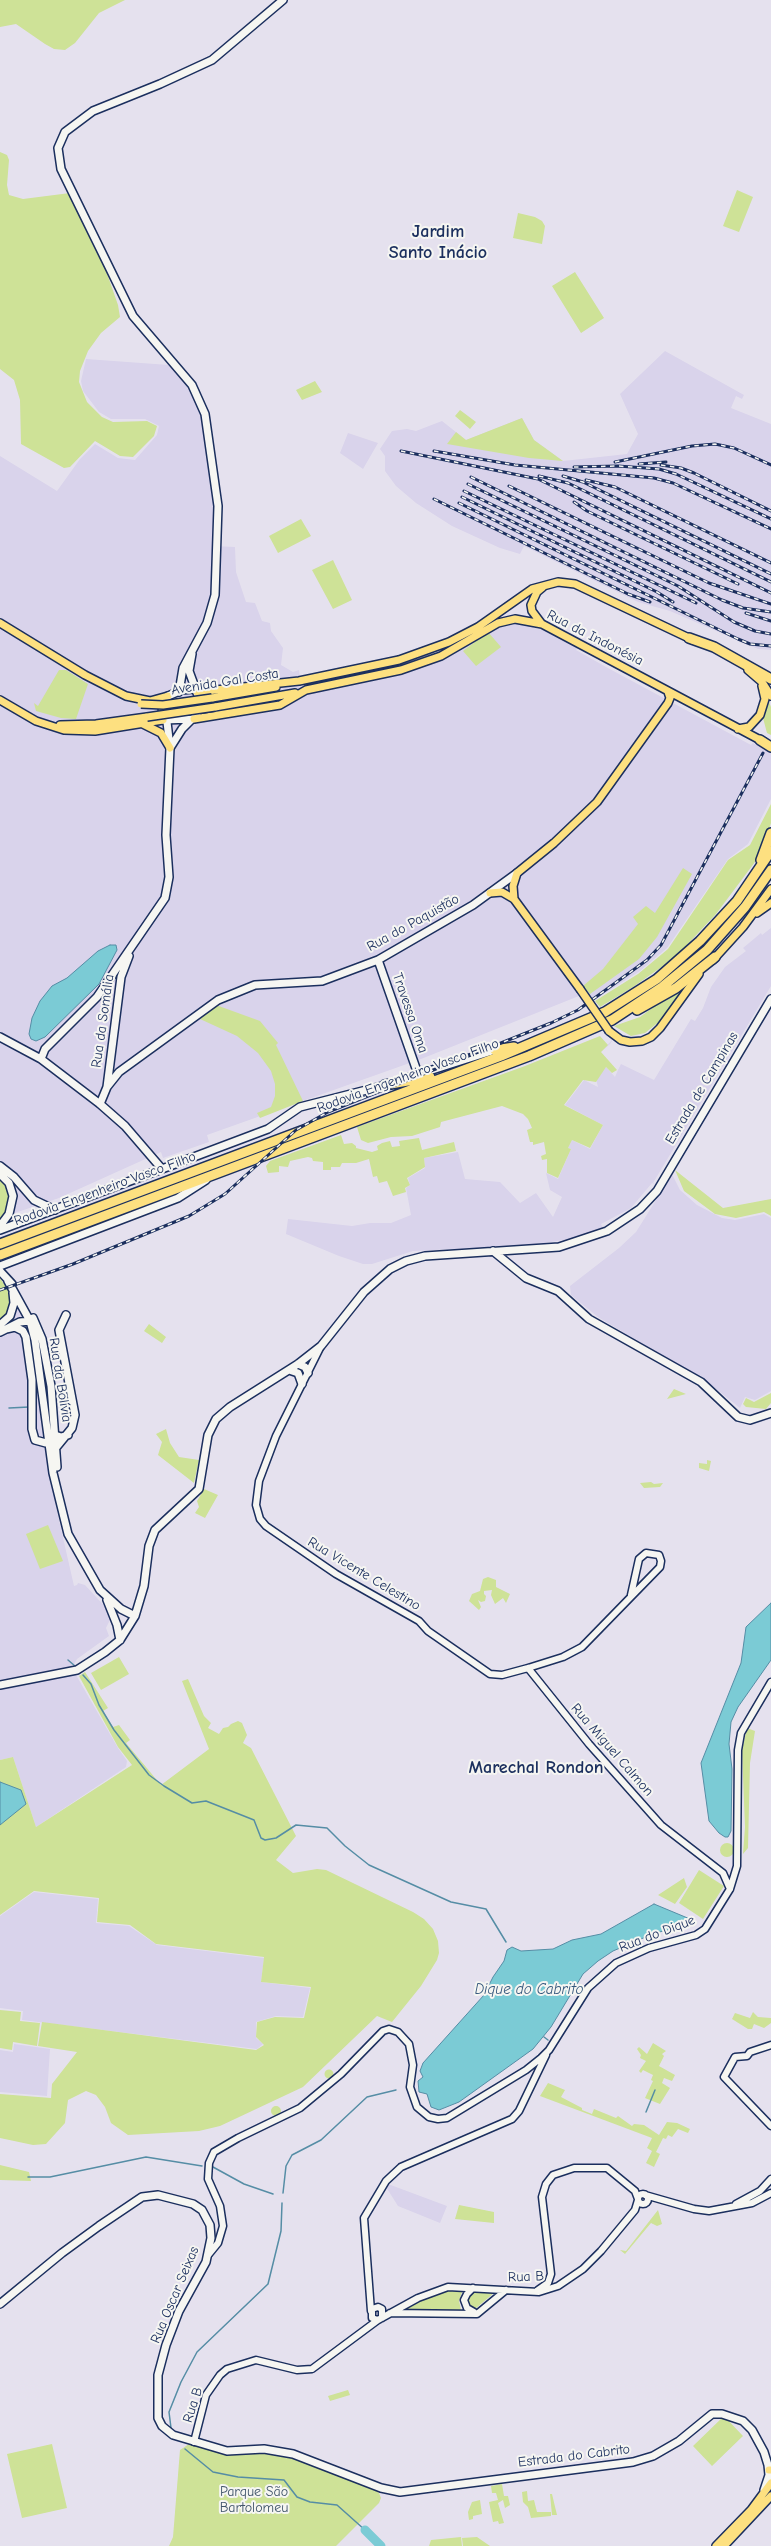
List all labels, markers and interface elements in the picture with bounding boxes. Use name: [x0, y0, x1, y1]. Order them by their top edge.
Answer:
district label: Jardim Santo Inácio: [389, 221, 487, 264]
street label: Rua da Indonésia: [544, 607, 646, 669]
street label: Avenida Gal Costa: [170, 665, 280, 699]
street label: Rua do Paquistão: [364, 891, 462, 955]
street label: Travessa Oma: [388, 971, 432, 1055]
street label: Rua da Somália: [88, 973, 118, 1069]
street label: Estrada de Campinas: [662, 1029, 742, 1147]
street label: Rodovia Engenheiro Vasco Filho: [315, 1035, 501, 1117]
street label: Rodovia Engenheiro Vasco Filho: [12, 1148, 198, 1230]
street label: Rua da Bolívia: [45, 1337, 75, 1423]
street label: Rua Vicente Celestino: [305, 1534, 423, 1614]
street label: Rua Miguel Calmon: [567, 1700, 657, 1800]
district label: Marechal Rondon: [468, 1757, 604, 1779]
street label: Rua do Dique: [617, 1912, 697, 1956]
water label: Dique do Cabrito: [475, 1981, 583, 1999]
street label: Rua Oscar Seixas: [147, 2244, 203, 2346]
street label: Rua B: [508, 2268, 544, 2286]
street label: Rua B: [179, 2385, 207, 2425]
street label: Estrada do Cabrito: [517, 2441, 631, 2471]
park label: Parque São Bartolomeu: [220, 2484, 288, 2516]

